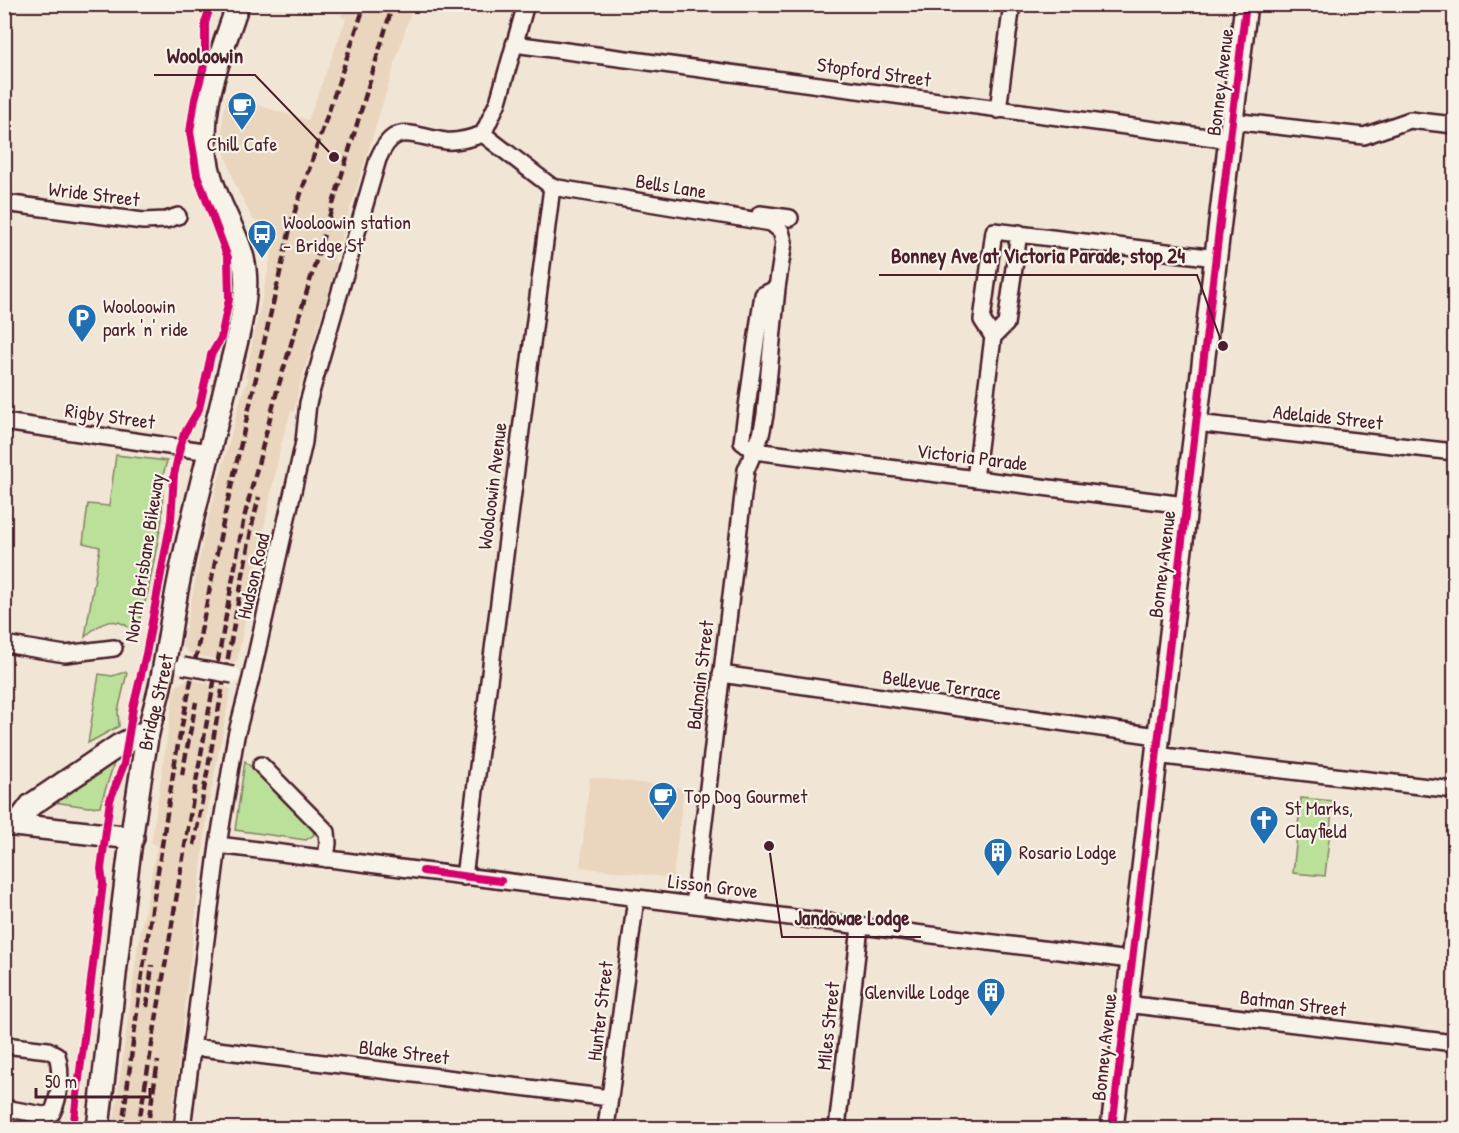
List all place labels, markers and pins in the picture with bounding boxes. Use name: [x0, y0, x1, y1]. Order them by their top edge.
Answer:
callout: Wooloowin: [154, 36, 255, 75]
cafe icon: Chill Cafe: [226, 90, 258, 132]
place label: Chill Cafe: [207, 130, 278, 157]
place label: Wooloowin station - Bridge St: [283, 208, 411, 258]
bus stop icon: Wooloowin station - Bridge St: [246, 218, 278, 260]
callout: Bonney Ave at Victoria Parade, stop 24: [879, 236, 1197, 275]
place label: Wooloowin park 'n' ride: [103, 292, 188, 342]
parking icon: Wooloowin park 'n' ride: [66, 302, 98, 344]
cafe icon: Top Dog Gourmet: [647, 780, 679, 822]
place label: Top Dog Gourmet: [684, 782, 809, 809]
place label: St Marks, Clayfield: [1285, 794, 1353, 844]
church icon: St Marks, Clayfield: [1248, 804, 1280, 846]
building icon: Rosario Lodge: [982, 836, 1014, 878]
place label: Rosario Lodge: [1019, 838, 1117, 865]
callout: Jandowae Lodge: [782, 898, 921, 937]
building icon: Glenville Lodge: [975, 976, 1007, 1018]
place label: Glenville Lodge: [864, 978, 970, 1005]

